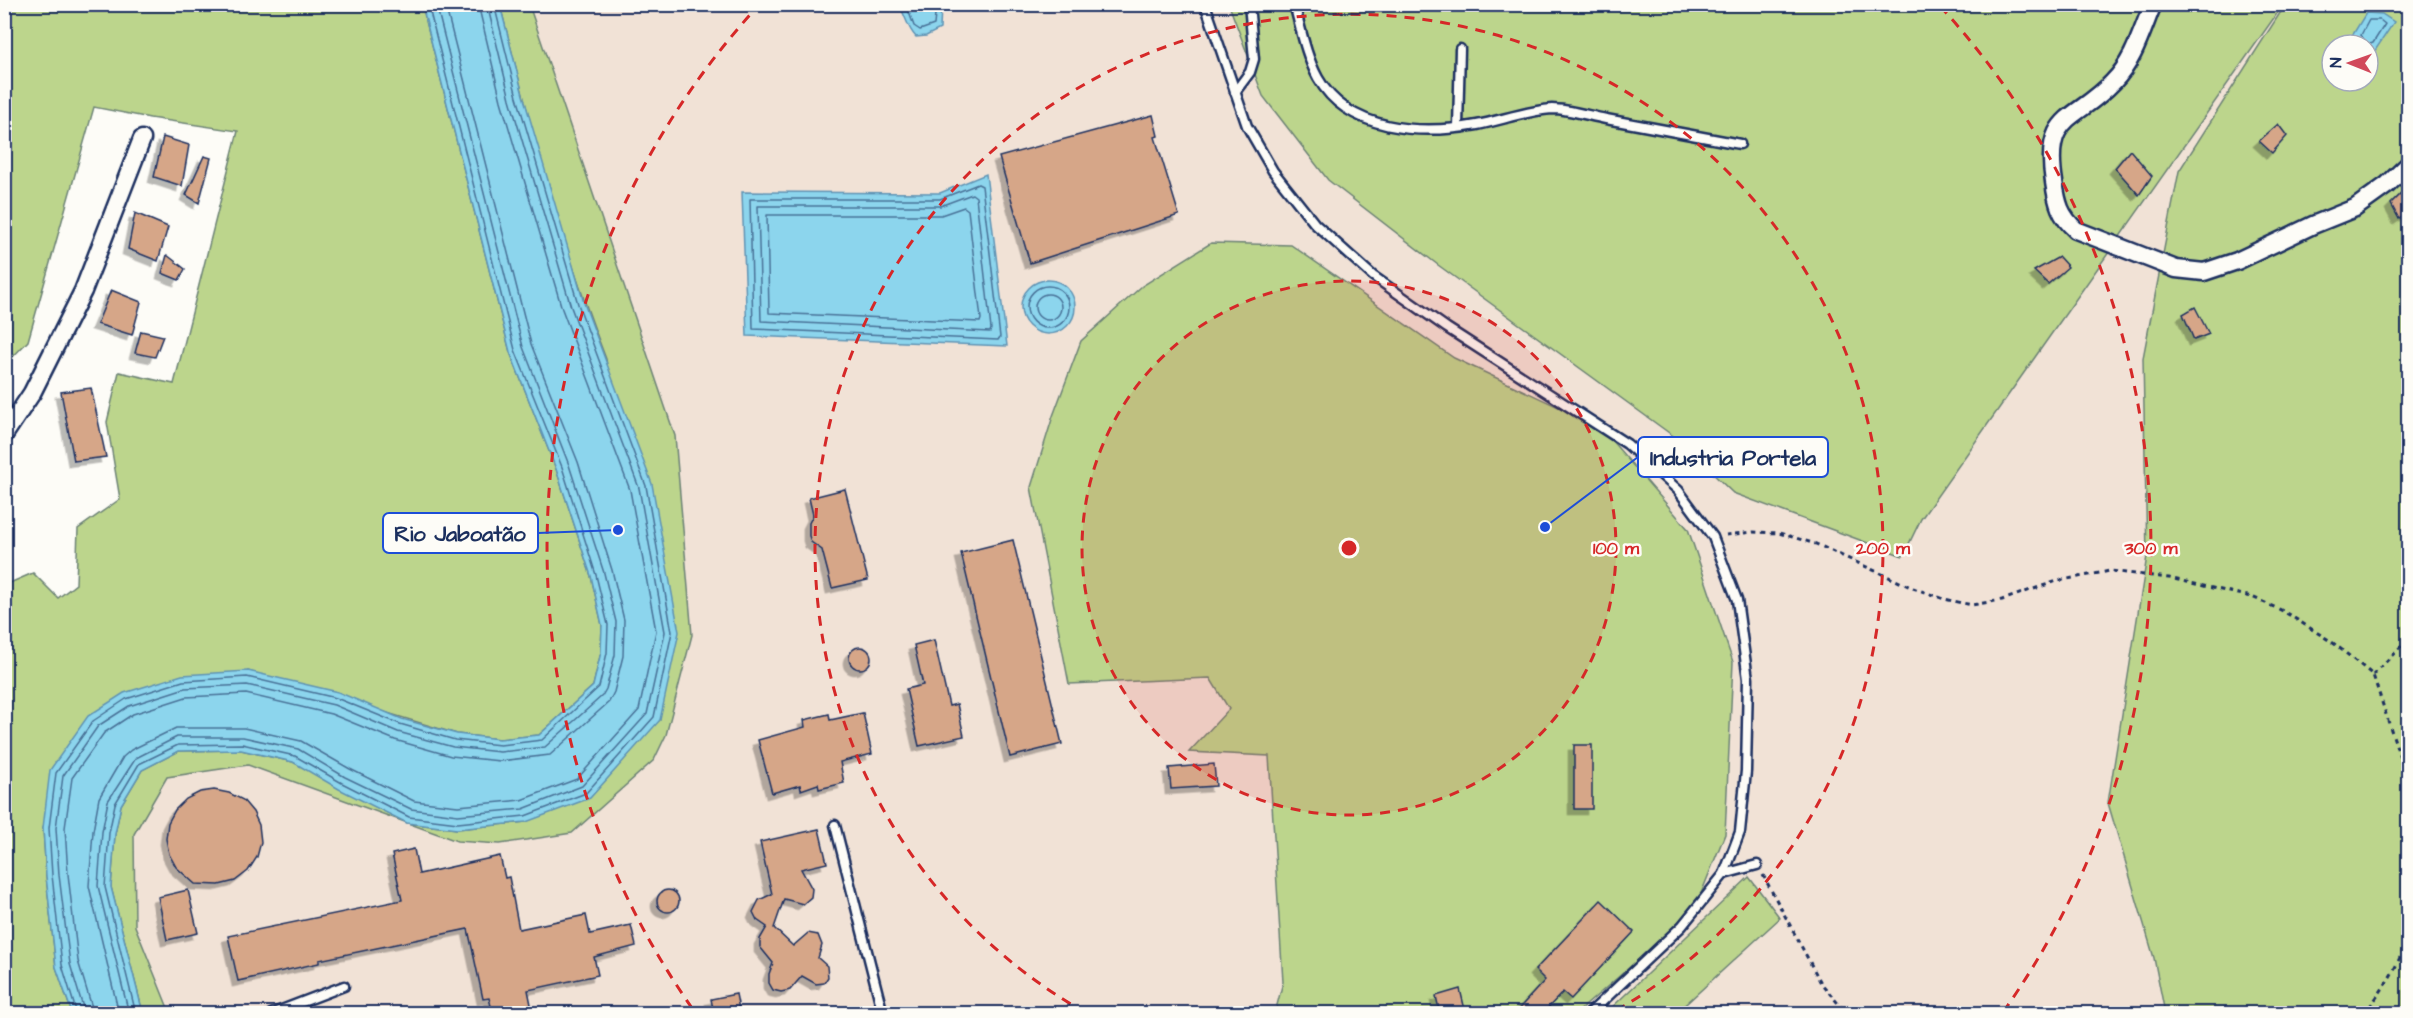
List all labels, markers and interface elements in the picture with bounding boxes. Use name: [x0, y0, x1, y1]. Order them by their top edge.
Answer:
north arrow: [2320, 33, 2380, 93]
text: N: [2325, 58, 2347, 68]
callout: Industria Portela: [1638, 437, 1828, 477]
text: Industria Portela: [1650, 443, 1817, 474]
callout: Rio Jaboatão: [383, 513, 538, 553]
text: Rio Jaboatão: [394, 519, 526, 550]
text: 100 m: [1593, 536, 1640, 561]
text: 200 m: [1855, 536, 1911, 561]
text: 300 m: [2123, 536, 2179, 561]
centre of rings: [1339, 538, 1359, 558]

